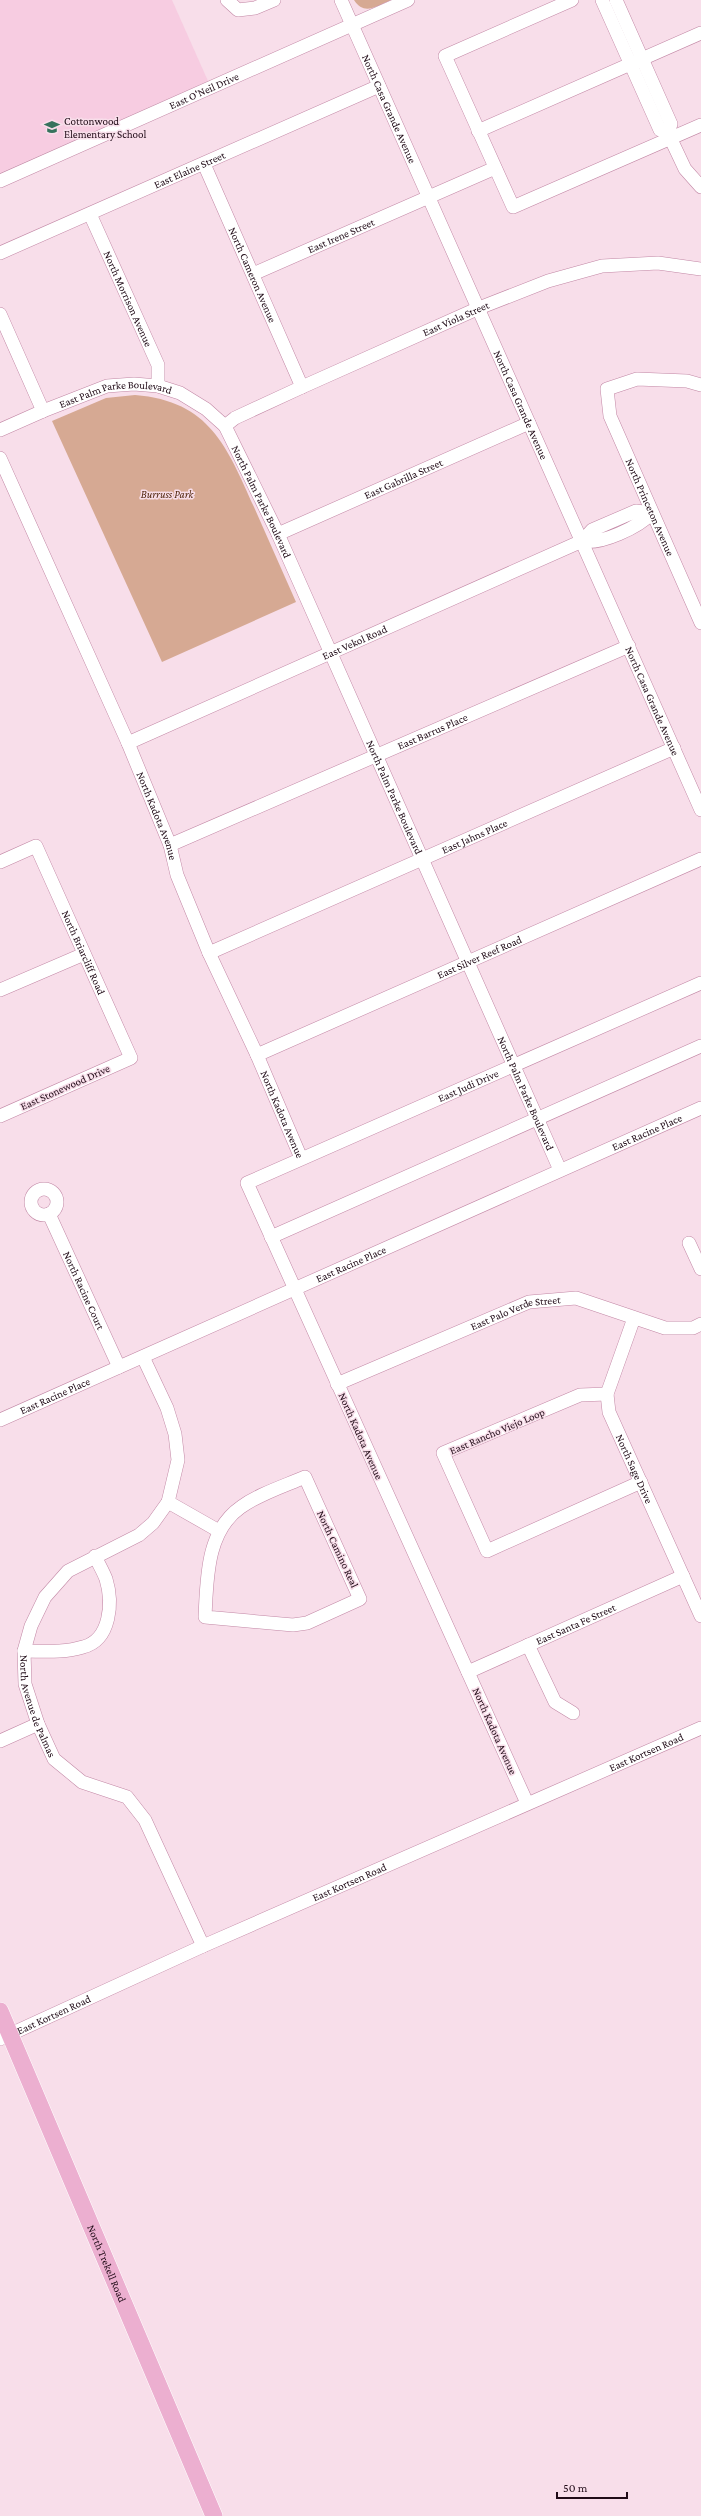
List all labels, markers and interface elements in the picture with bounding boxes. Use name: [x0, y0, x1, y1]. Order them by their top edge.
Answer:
street label: North Casa Grande Avenue: [360, 52, 419, 165]
street label: East O'Neil Drive: [167, 70, 241, 111]
place label: Cottonwood Elementary School: [64, 115, 147, 141]
school or university icon: Cottonwood Elementary School: [43, 118, 61, 136]
street label: East Elaine Street: [152, 148, 227, 190]
street label: East Irene Street: [306, 215, 376, 255]
street label: North Cameron Avenue: [226, 225, 279, 324]
street label: North Morrison Avenue: [101, 249, 155, 349]
street label: East Viola Street: [421, 299, 491, 338]
street label: North Casa Grande Avenue: [491, 348, 550, 461]
street label: East Palm Parke Boulevard: [57, 378, 174, 410]
street label: North Palm Parke Boulevard: [229, 443, 294, 560]
street label: East Gabrilla Street: [362, 456, 445, 501]
street label: North Princeton Avenue: [623, 457, 677, 558]
park label: Burruss Park: [141, 488, 194, 500]
street label: East Vekol Road: [320, 622, 389, 662]
street label: North Casa Grande Avenue: [623, 645, 682, 757]
street label: East Barrus Place: [396, 711, 469, 752]
street label: North Palm Parke Boulevard: [364, 738, 425, 856]
street label: North Kadota Avenue: [134, 770, 179, 861]
street label: East Jahns Place: [440, 816, 509, 856]
street label: North Briarcliff Road: [60, 908, 108, 997]
street label: East Silver Reef Road: [435, 933, 524, 981]
street label: North Palm Parke Boulevard: [495, 1034, 557, 1152]
street label: East Stonewood Drive: [18, 1062, 112, 1112]
street label: East Judi Drive: [436, 1067, 500, 1104]
street label: North Kadota Avenue: [258, 1069, 306, 1160]
street label: East Racine Place: [610, 1111, 684, 1153]
street label: East Racine Place: [314, 1243, 388, 1285]
street label: North Racine Court: [61, 1249, 107, 1332]
street label: East Palo Verde Street: [468, 1293, 561, 1332]
street label: East Racine Place: [18, 1375, 92, 1416]
street label: North Kadota Avenue: [336, 1391, 386, 1481]
street label: East Rancho Viejo Loop: [448, 1405, 547, 1457]
street label: North Sage Drive: [614, 1432, 655, 1505]
street label: North Camino Real: [315, 1509, 361, 1590]
street label: East Santa Fe Street: [534, 1601, 618, 1647]
street label: North Avenue de Palmas: [18, 1655, 58, 1759]
street label: North Kadota Avenue: [470, 1686, 520, 1776]
street label: East Kortsen Road: [607, 1730, 685, 1774]
street label: East Kortsen Road: [310, 1860, 388, 1903]
street label: East Kortsen Road: [15, 1992, 93, 2036]
street label: North Trekell Road: [85, 2223, 129, 2304]
scale bar: [557, 2474, 627, 2500]
text: 50 m: [563, 2481, 588, 2495]

